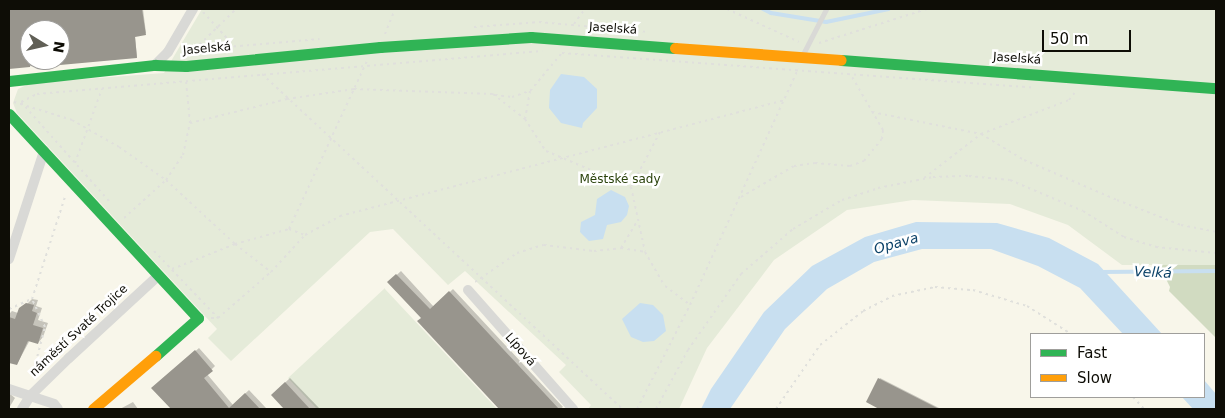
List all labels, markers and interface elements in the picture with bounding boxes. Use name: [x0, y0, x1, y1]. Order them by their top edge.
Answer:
north arrow: [20, 20, 70, 70]
street label: Jaselská: [588, 20, 638, 38]
scale bar: [1045, 20, 1134, 52]
text: 50 m: [1050, 30, 1088, 48]
text: N: [50, 40, 68, 54]
street label: Jaselská: [182, 40, 232, 58]
street label: Jaselská: [992, 50, 1042, 68]
park label: Městské sady: [580, 173, 660, 187]
water label: Opava: [872, 229, 920, 257]
water label: Velká: [1134, 263, 1172, 281]
street label: náměstí Svaté Trojice: [27, 282, 131, 380]
street label: Lípová: [502, 330, 538, 370]
legend: [1030, 333, 1205, 398]
text: Fast: [1077, 344, 1107, 362]
text: Slow: [1077, 369, 1112, 387]

